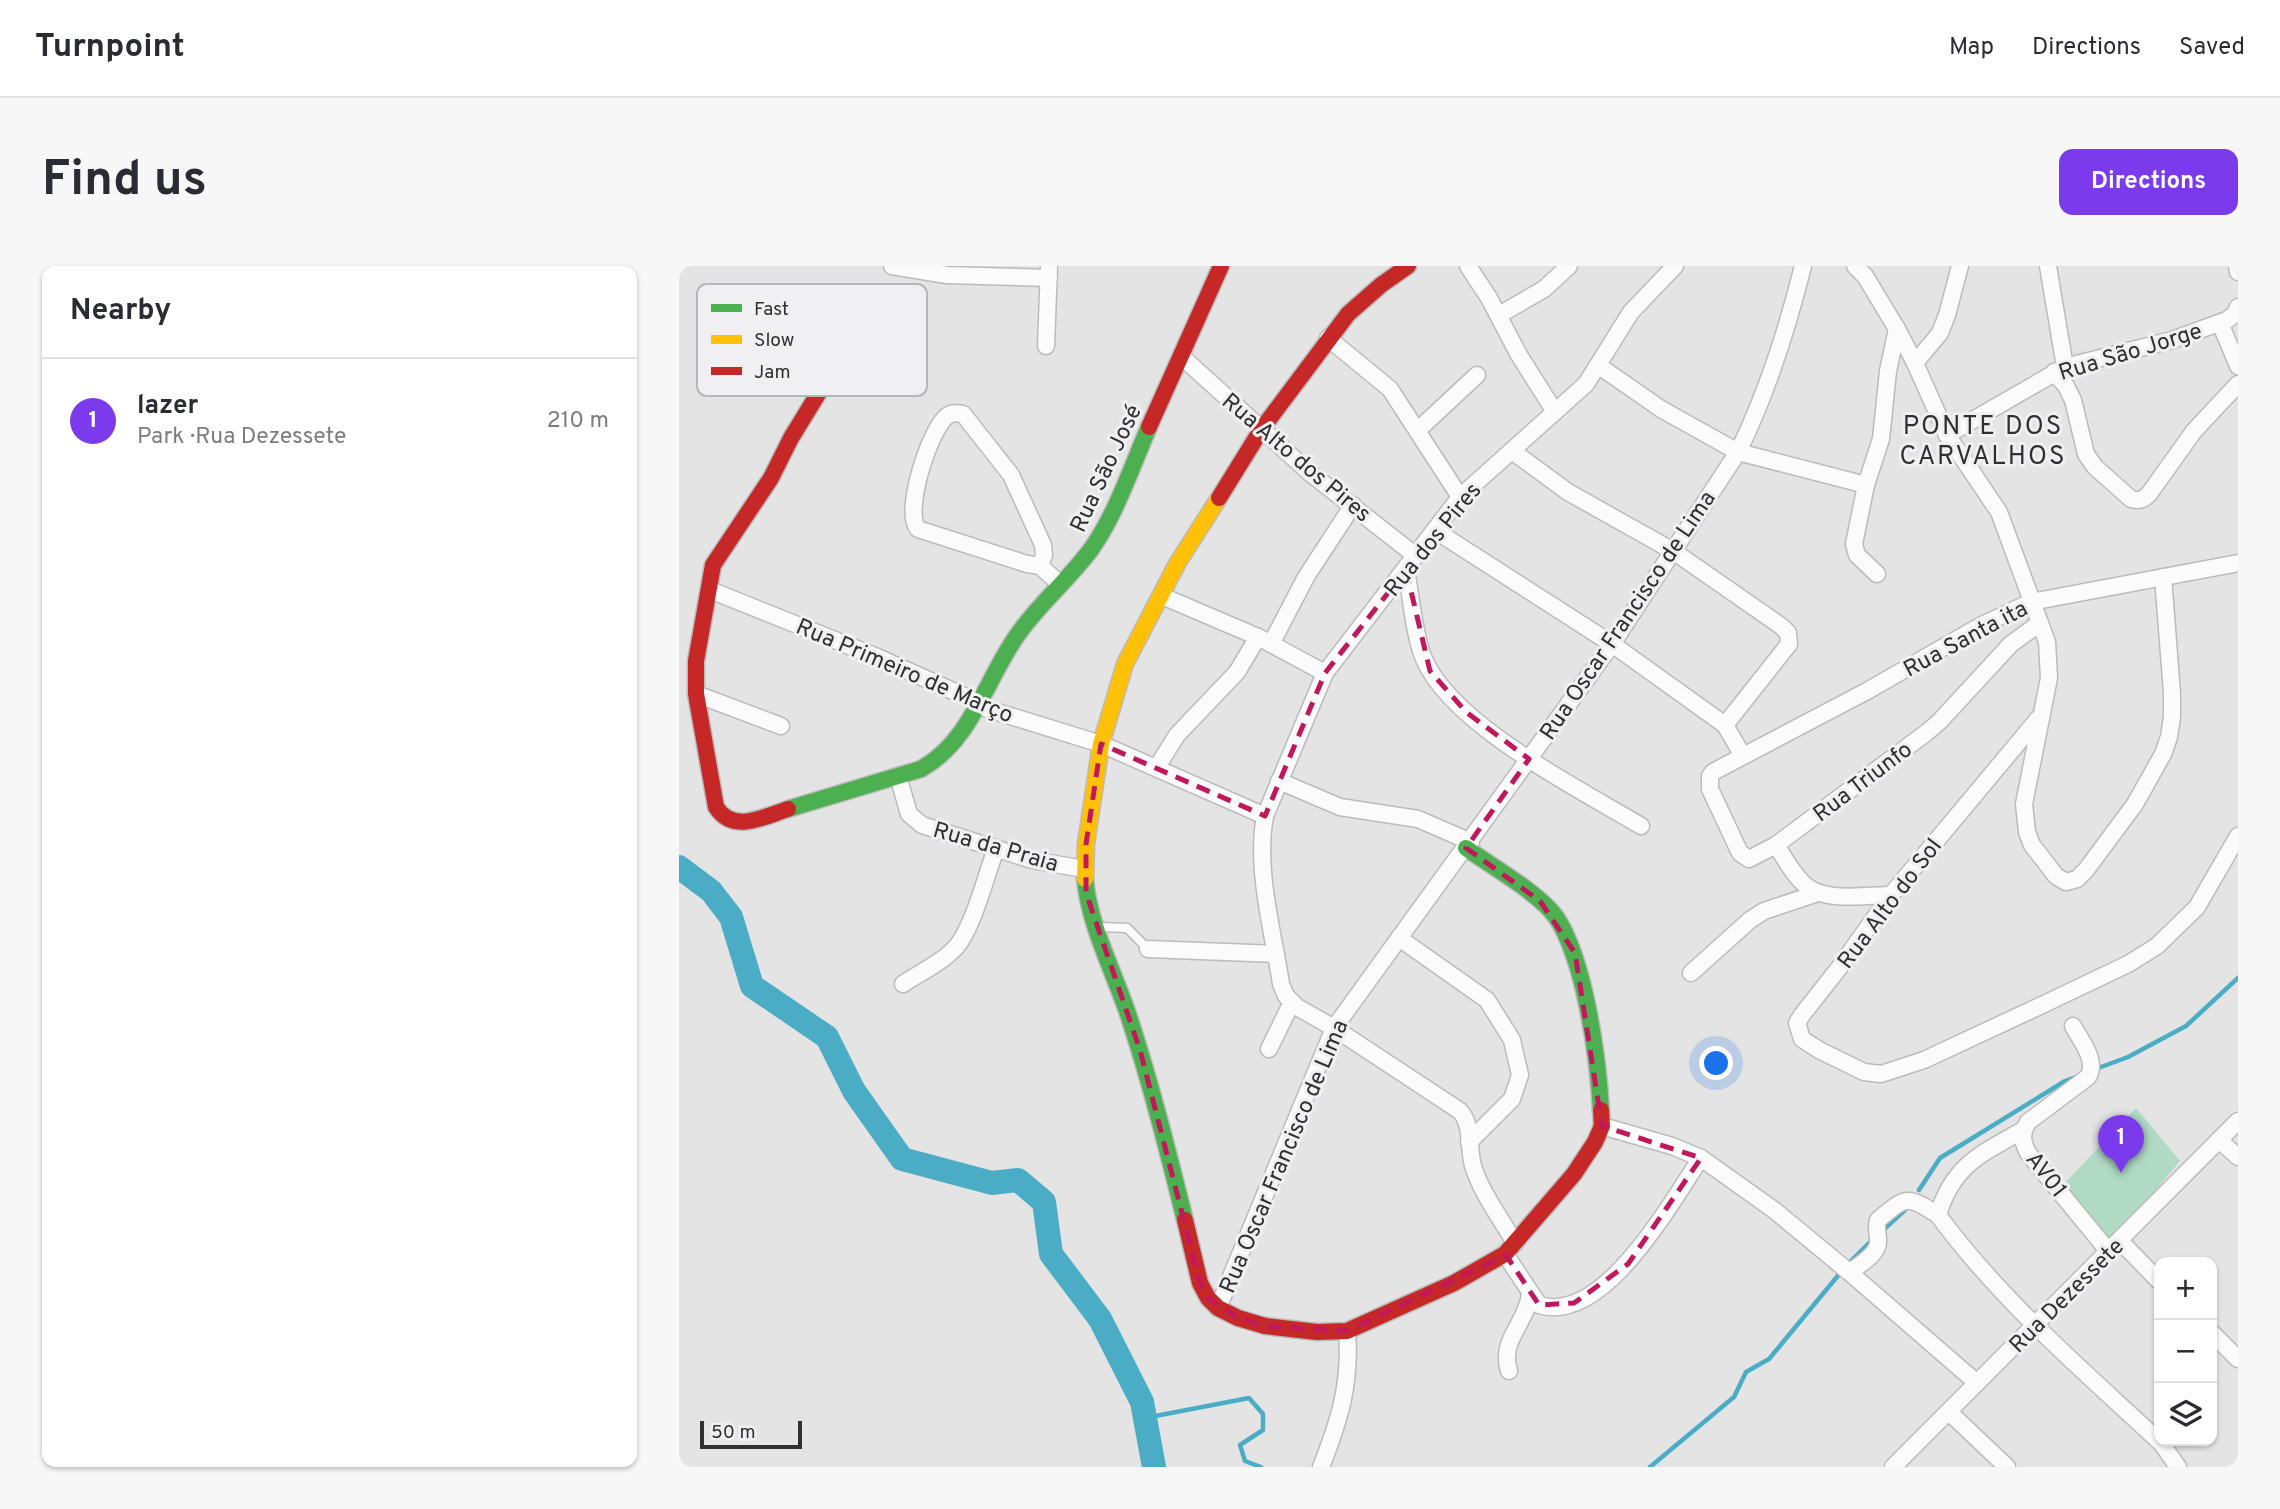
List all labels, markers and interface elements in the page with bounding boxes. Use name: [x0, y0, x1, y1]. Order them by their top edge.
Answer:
text: Turnpoint: [35, 27, 185, 69]
text: Map: [1949, 33, 1994, 63]
text: Directions: [2032, 33, 2141, 63]
text: Saved: [2179, 33, 2245, 63]
button: Directions: [2059, 149, 2238, 215]
text: Find us: [42, 151, 207, 213]
legend: [697, 284, 927, 396]
text: Nearby: [70, 293, 171, 330]
text: Fast: [754, 298, 789, 322]
street label: Rua São Jorge: [2055, 318, 2206, 389]
text: Slow: [754, 329, 794, 353]
text: Jam: [754, 361, 791, 385]
street label: Rua Alto dos Pires: [1215, 388, 1376, 530]
text: lazer: [137, 390, 198, 423]
street label: Rua São José: [1065, 400, 1150, 538]
text: 1: [88, 407, 98, 436]
text: 210 m: [547, 407, 609, 436]
district label: PONTE DOS CARVALHOS: [1900, 411, 2066, 474]
text: Park · Rua Dezessete: [137, 423, 346, 452]
street label: Rua dos Pires: [1379, 477, 1489, 604]
street label: Rua Oscar Francisco de Lima: [1535, 486, 1723, 747]
street label: Rua Santa ita: [1899, 595, 2033, 685]
street label: Rua Primeiro de Março: [791, 613, 1017, 731]
street label: Rua Triunfo: [1808, 736, 1919, 830]
street label: Rua da Praia: [929, 817, 1061, 880]
street label: Rua Alto do Sol: [1832, 833, 1950, 976]
street label: Rua Oscar Francisco de Lima: [1214, 1016, 1356, 1298]
your location: [1699, 1046, 1733, 1080]
pin: 1: [2098, 1115, 2144, 1173]
street label: AV01: [2018, 1147, 2072, 1204]
street label: Rua Dezessete: [2004, 1233, 2131, 1360]
map controls: [2154, 1257, 2217, 1446]
button: +: [2154, 1257, 2217, 1320]
button: −: [2154, 1320, 2217, 1383]
button: layers: [2154, 1383, 2217, 1446]
scale bar: [700, 1418, 801, 1450]
text: 50 m: [711, 1421, 756, 1445]

